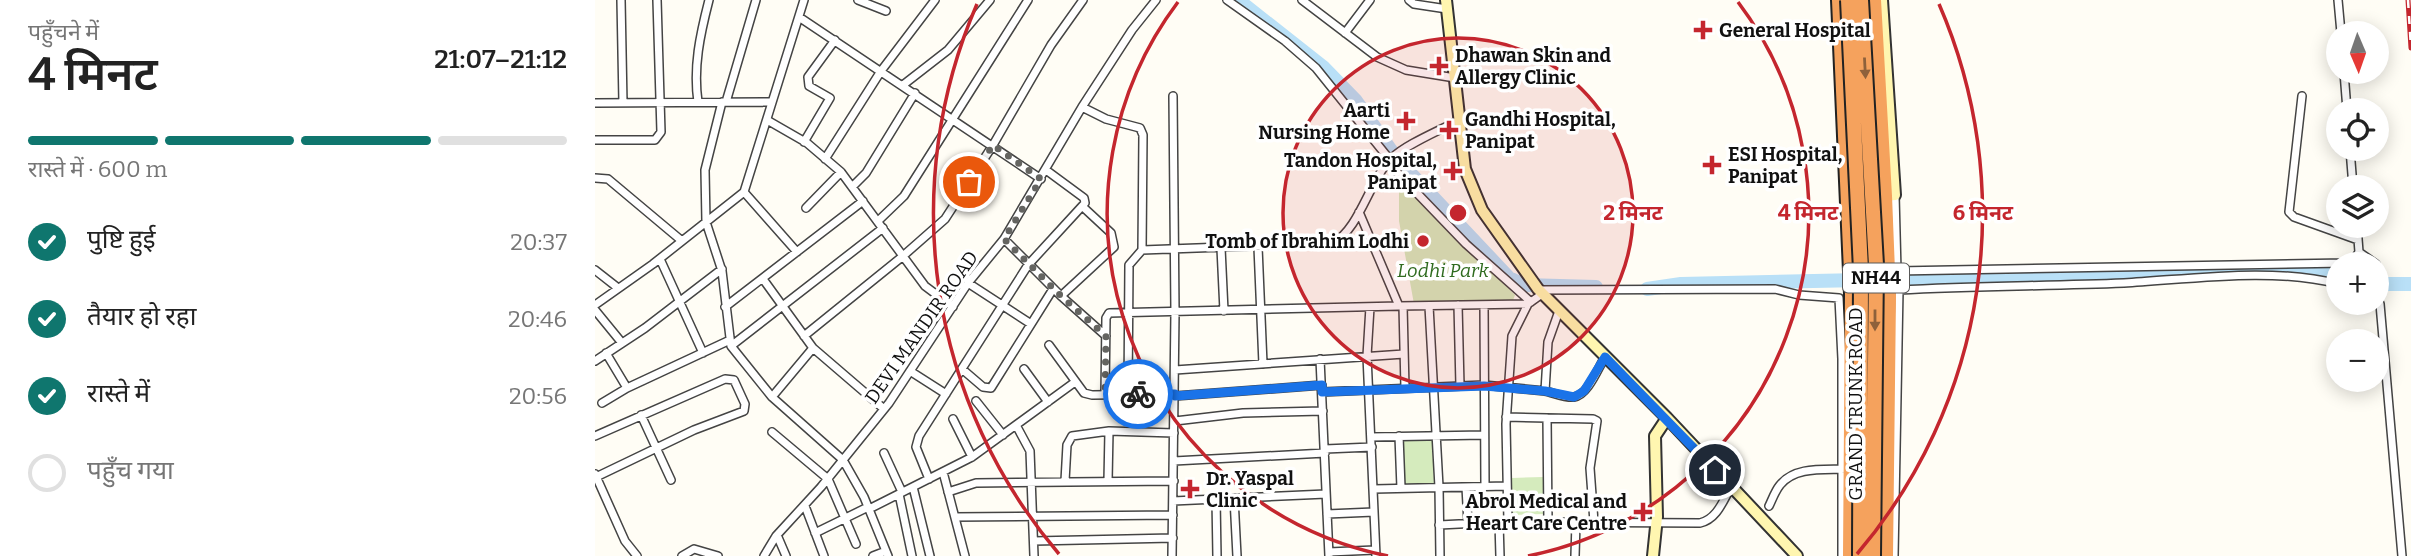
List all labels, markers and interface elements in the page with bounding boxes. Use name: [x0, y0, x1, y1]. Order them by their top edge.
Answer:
text: पहुँचने में: [28, 18, 99, 46]
place label: General Hospital: [1719, 19, 1871, 42]
marker: General Hospital: [1693, 20, 1713, 40]
north arrow: [2326, 21, 2389, 84]
map controls: [2326, 21, 2389, 392]
text: 21:07–21:12: [434, 44, 567, 75]
place label: Dhawan Skin and Allergy Clinic: [1455, 44, 1611, 89]
text: 4 मिनट: [28, 47, 158, 102]
marker: Dhawan Skin and Allergy Clinic: [1429, 56, 1449, 76]
one-way arrow: [1860, 57, 1871, 79]
button: locate: [2326, 98, 2389, 161]
place label: Aarti Nursing Home: [1258, 99, 1390, 144]
place label: Gandhi Hospital, Panipat: [1465, 108, 1616, 153]
marker: Aarti Nursing Home: [1396, 111, 1416, 131]
marker: Gandhi Hospital, Panipat: [1439, 120, 1459, 140]
place label: ESI Hospital, Panipat: [1728, 143, 1842, 188]
place label: Tandon Hospital, Panipat: [1284, 149, 1437, 194]
pin: [939, 152, 999, 212]
text: रास्ते में · 600 m: [28, 155, 167, 183]
marker: ESI Hospital, Panipat: [1702, 155, 1722, 175]
marker: Tandon Hospital, Panipat: [1443, 161, 1463, 181]
icon: bag: [950, 163, 988, 201]
button: layers: [2326, 175, 2389, 238]
text: 2 मिनट: [1603, 200, 1664, 226]
text: 4 मिनट: [1778, 200, 1839, 226]
text: 6 मिनट: [1953, 200, 2014, 226]
centre of rings: [1446, 201, 1470, 225]
icon: check: [28, 223, 66, 261]
text: पुष्टि हुई: [87, 224, 155, 255]
text: 20:37: [510, 228, 567, 256]
place label: Tomb of Ibrahim Lodhi: [1205, 230, 1409, 253]
marker: Tomb of Ibrahim Lodhi: [1415, 233, 1431, 249]
street label: DEVI MANDIR ROAD: [860, 246, 983, 408]
button: +: [2326, 252, 2389, 315]
park label: Lodhi Park: [1397, 259, 1490, 282]
road number: NH44: [1843, 264, 1909, 292]
icon: check: [28, 300, 66, 338]
text: तैयार हो रहा: [87, 301, 196, 332]
text: 20:46: [508, 305, 567, 333]
street label: GRAND TRUNK ROAD: [1844, 307, 1867, 501]
one-way arrow: [1869, 309, 1881, 331]
button: −: [2326, 329, 2389, 392]
courier: [1103, 359, 1173, 429]
icon: bike: [1119, 375, 1157, 413]
icon: check: [28, 377, 66, 415]
text: रास्ते में: [87, 378, 150, 409]
text: 20:56: [509, 382, 567, 410]
pin: [1685, 440, 1745, 500]
icon: home: [1696, 451, 1734, 489]
text: पहुँच गया: [87, 455, 174, 486]
place label: Dr. Yaspal Clinic: [1206, 467, 1294, 512]
marker: Dr. Yaspal Clinic: [1180, 479, 1200, 499]
place label: Abrol Medical and Heart Care Centre: [1465, 490, 1628, 535]
marker: Abrol Medical and Heart Care Centre: [1633, 502, 1653, 522]

